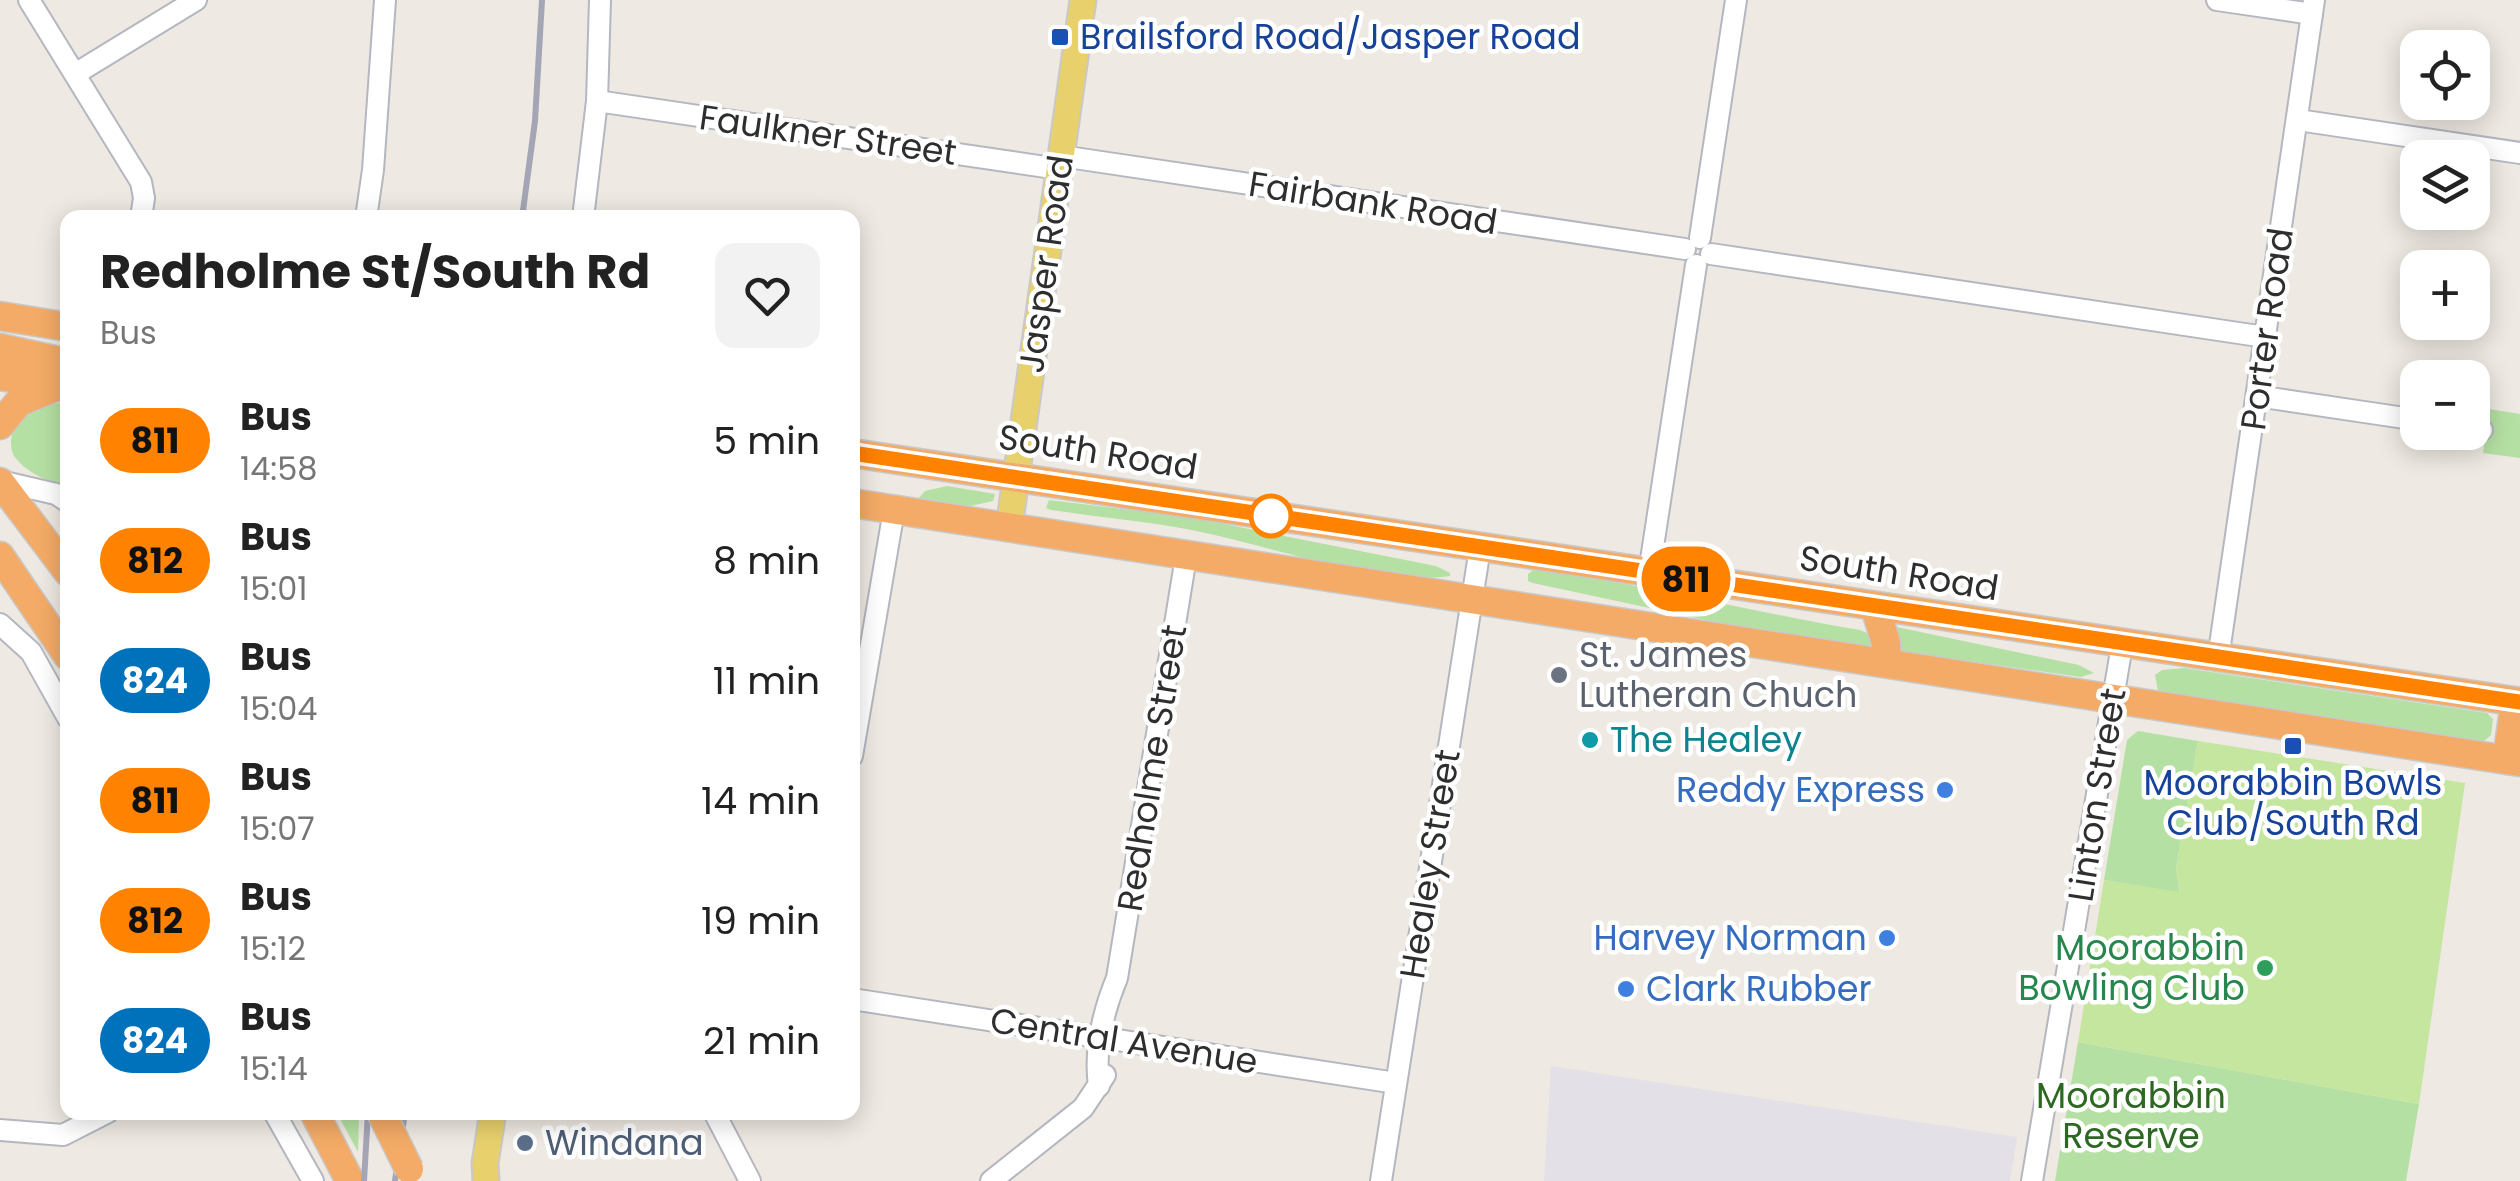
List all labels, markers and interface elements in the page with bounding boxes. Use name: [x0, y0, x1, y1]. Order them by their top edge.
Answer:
place label: Brailsford Road/Jasper Road: [1080, 12, 1581, 61]
marker: Brailsford Road/Jasper Road: [1049, 26, 1071, 48]
map controls: [2400, 30, 2490, 450]
button: locate: [2400, 30, 2490, 120]
street label: Faulkner Street: [696, 92, 960, 177]
button: layers: [2400, 140, 2490, 230]
street label: Jasper Road: [1006, 152, 1085, 376]
street label: Fairbank Road: [1245, 159, 1501, 246]
street label: Porter Road: [2228, 225, 2305, 433]
text: Redholme St/South Rd: [100, 238, 650, 305]
button: heart: [715, 243, 820, 348]
button: +: [2400, 250, 2490, 340]
text: Bus: [100, 310, 157, 355]
button: −: [2400, 360, 2490, 450]
text: Bus: [240, 390, 312, 443]
street label: South Road: [995, 412, 1201, 491]
text: 5 min: [713, 414, 820, 467]
text: 811: [130, 416, 180, 465]
text: 14:58: [240, 446, 317, 491]
unlabelled marker: [1250, 495, 1292, 537]
text: Bus: [240, 510, 312, 563]
street label: South Road: [1796, 533, 2002, 612]
text: 8 min: [713, 534, 820, 587]
text: 812: [127, 536, 183, 585]
line badge: 811: [1628, 546, 1744, 612]
text: 811: [1661, 555, 1711, 604]
text: 15:01: [240, 566, 308, 611]
street label: Redholme Street: [1105, 621, 1198, 915]
text: Bus: [240, 630, 312, 683]
place label: St. James Lutheran Chuch: [1579, 630, 1857, 719]
text: 11 min: [713, 654, 820, 707]
text: 824: [122, 656, 188, 705]
marker: St. James Lutheran Chuch: [1548, 664, 1570, 686]
street label: Linton Street: [2055, 685, 2138, 905]
text: 15:04: [240, 686, 317, 731]
place label: The Healey: [1610, 715, 1802, 764]
marker: The Healey: [1579, 729, 1601, 751]
marker: Moorabbin Bowls Club/South Rd: [2282, 735, 2304, 757]
street label: Healey Street: [1387, 746, 1472, 982]
text: Bus: [240, 750, 312, 803]
place label: Moorabbin Bowls Club/South Rd: [2144, 758, 2442, 847]
place label: Reddy Express: [1676, 765, 1925, 814]
text: 14 min: [701, 774, 820, 827]
text: 811: [130, 776, 180, 825]
marker: Reddy Express: [1934, 779, 1956, 801]
text: 15:07: [240, 806, 315, 851]
text: Bus: [240, 870, 312, 923]
text: 19 min: [701, 894, 820, 947]
text: 812: [127, 896, 183, 945]
place label: Harvey Norman: [1594, 913, 1867, 962]
place label: Moorabbin Bowling Club: [2018, 923, 2245, 1012]
text: 15:12: [240, 926, 306, 971]
marker: Harvey Norman: [1876, 927, 1898, 949]
marker: Moorabbin Bowling Club: [2254, 957, 2276, 979]
place label: Clark Rubber: [1646, 964, 1871, 1013]
marker: Clark Rubber: [1615, 978, 1637, 1000]
text: Bus: [240, 990, 312, 1043]
street label: Central Avenue: [987, 995, 1261, 1086]
text: 21 min: [703, 1014, 820, 1067]
text: 824: [122, 1016, 188, 1065]
text: 15:14: [240, 1046, 308, 1091]
park label: Moorabbin Reserve: [2036, 1071, 2226, 1160]
place label: Windana: [545, 1118, 704, 1167]
marker: Windana: [514, 1132, 536, 1154]

